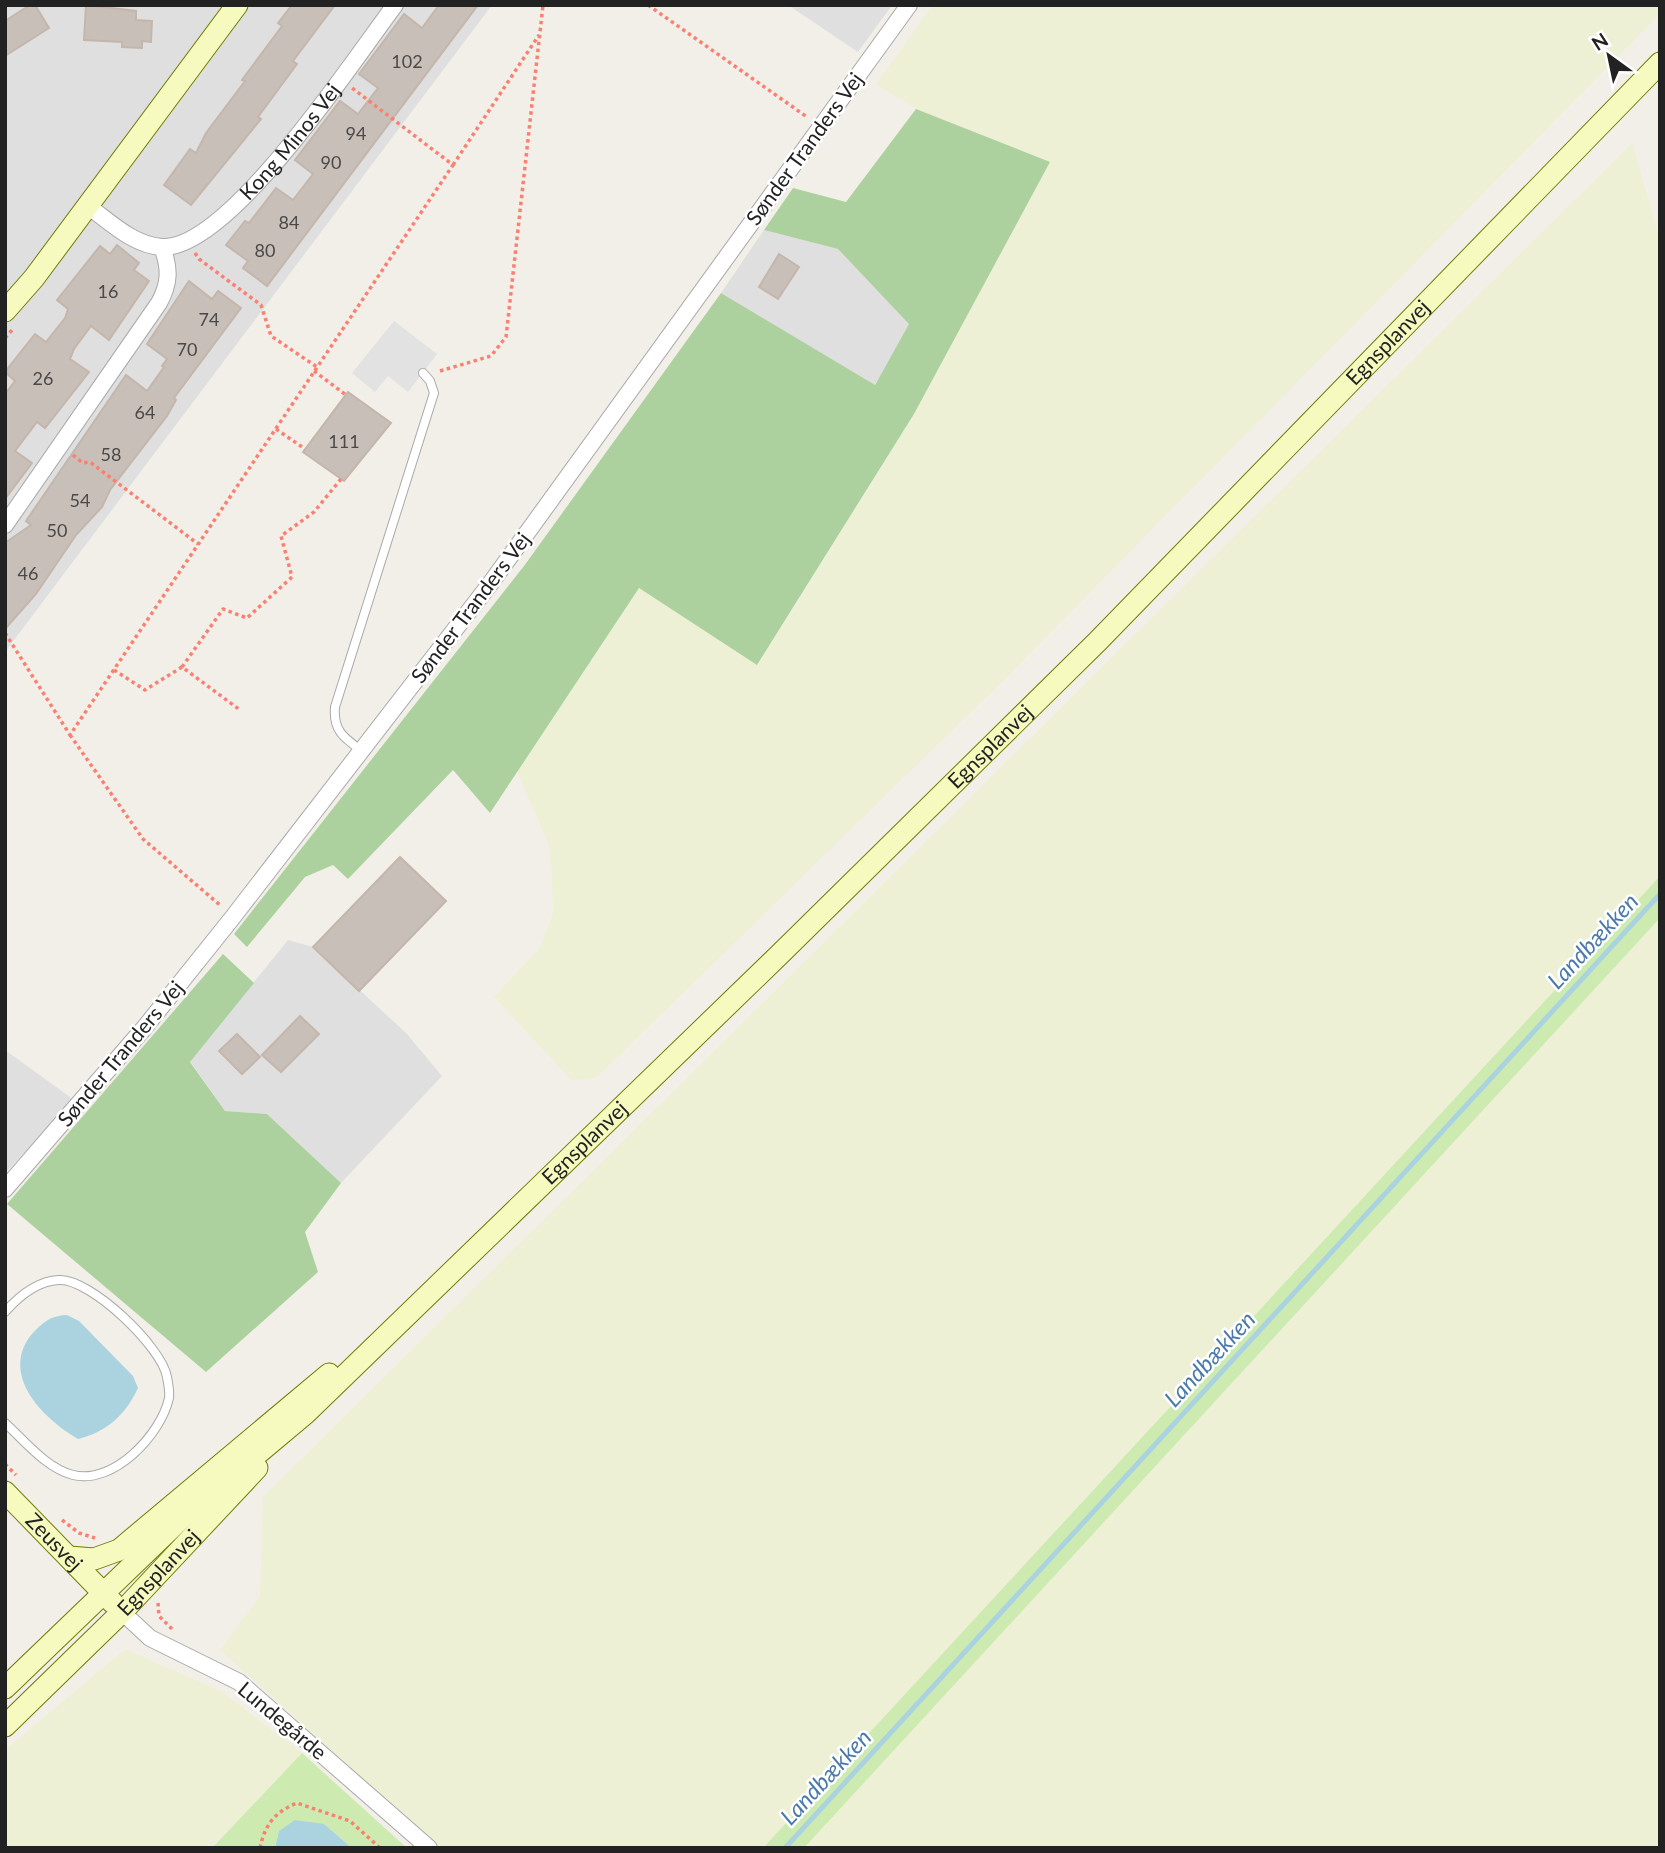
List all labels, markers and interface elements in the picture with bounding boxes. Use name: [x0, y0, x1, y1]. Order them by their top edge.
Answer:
north arrow: [1574, 21, 1644, 91]
text: N: [1587, 28, 1612, 55]
house number: 102: [391, 50, 423, 72]
street label: Sønder Tranders Vej: [740, 67, 867, 229]
street label: Kong Minos Vej: [234, 78, 345, 205]
house number: 94: [346, 122, 366, 144]
house number: 90: [321, 151, 341, 173]
house number: 84: [279, 211, 299, 233]
house number: 80: [255, 239, 275, 261]
house number: 16: [98, 280, 118, 302]
street label: Egnsplanvej: [1340, 294, 1434, 389]
house number: 74: [199, 308, 219, 330]
house number: 70: [177, 338, 197, 360]
house number: 26: [33, 367, 53, 389]
house number: 64: [135, 401, 155, 423]
house number: 111: [328, 430, 360, 452]
house number: 58: [101, 443, 121, 465]
house number: 54: [70, 489, 90, 511]
house number: 50: [47, 519, 67, 541]
street label: Sønder Tranders Vej: [405, 527, 535, 687]
house number: 46: [18, 562, 38, 584]
street label: Egnsplanvej: [942, 699, 1037, 793]
water label: Landbækken: [1541, 887, 1644, 994]
street label: Sønder Tranders Vej: [52, 975, 188, 1131]
street label: Egnsplanvej: [536, 1095, 632, 1189]
water label: Landbækken: [1158, 1305, 1261, 1412]
street label: Zeusvej: [21, 1507, 88, 1575]
street label: Egnsplanvej: [111, 1524, 204, 1620]
street label: Lundegårde: [234, 1676, 332, 1764]
water label: Landbækken: [774, 1723, 877, 1830]

